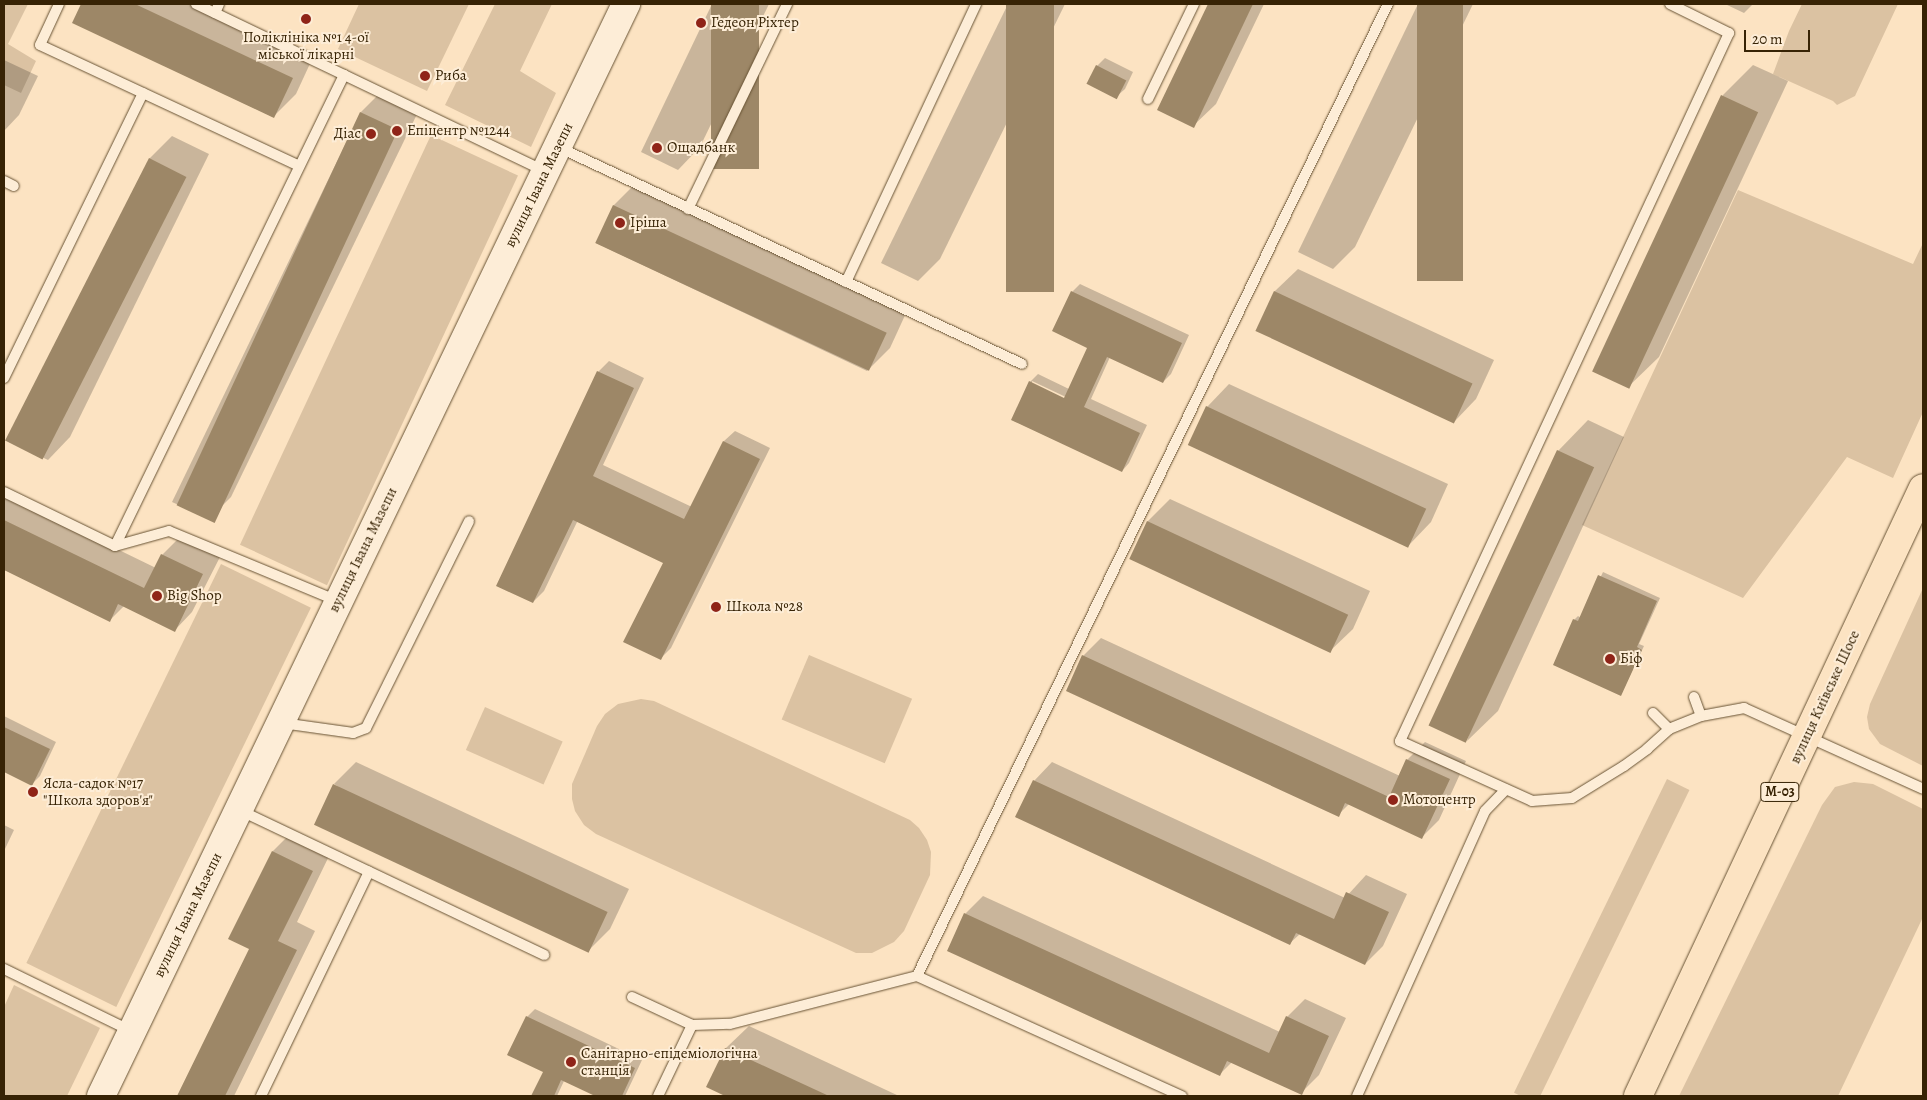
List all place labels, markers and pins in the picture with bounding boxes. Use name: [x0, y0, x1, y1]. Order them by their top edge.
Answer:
marker: Поліклініка №1 4-ої міської лікарні: [299, 12, 313, 26]
place label: Гедеон Ріхтер: [711, 14, 799, 32]
marker: Гедеон Ріхтер: [695, 17, 707, 29]
place label: Поліклініка №1 4-ої міської лікарні: [243, 28, 369, 63]
place label: Риба: [435, 67, 467, 85]
marker: Риба: [419, 70, 431, 82]
place label: Епіцентр №1244: [407, 122, 510, 140]
place label: Діас: [334, 125, 361, 143]
marker: Епіцентр №1244: [391, 125, 403, 137]
marker: Діас: [365, 128, 377, 140]
place label: Ощадбанк: [667, 139, 735, 157]
marker: Ощадбанк: [651, 142, 663, 154]
place label: Іріша: [630, 214, 667, 232]
marker: Іріша: [614, 217, 626, 229]
place label: Big Shop: [167, 587, 222, 605]
marker: Big Shop: [151, 590, 163, 602]
place label: Школа №28: [726, 598, 803, 616]
marker: Школа №28: [710, 601, 722, 613]
place label: Біф: [1620, 650, 1642, 668]
marker: Біф: [1604, 653, 1616, 665]
place label: Ясла-садок №17 "Школа здоров'я": [43, 774, 153, 809]
marker: Ясла-садок №17 "Школа здоров'я": [27, 786, 39, 798]
place label: Мотоцентр: [1403, 791, 1476, 809]
marker: Мотоцентр: [1387, 794, 1399, 806]
place label: Санітарно-епідеміологічна станція: [581, 1044, 758, 1079]
marker: Санітарно-епідеміологічна станція: [565, 1056, 577, 1068]

